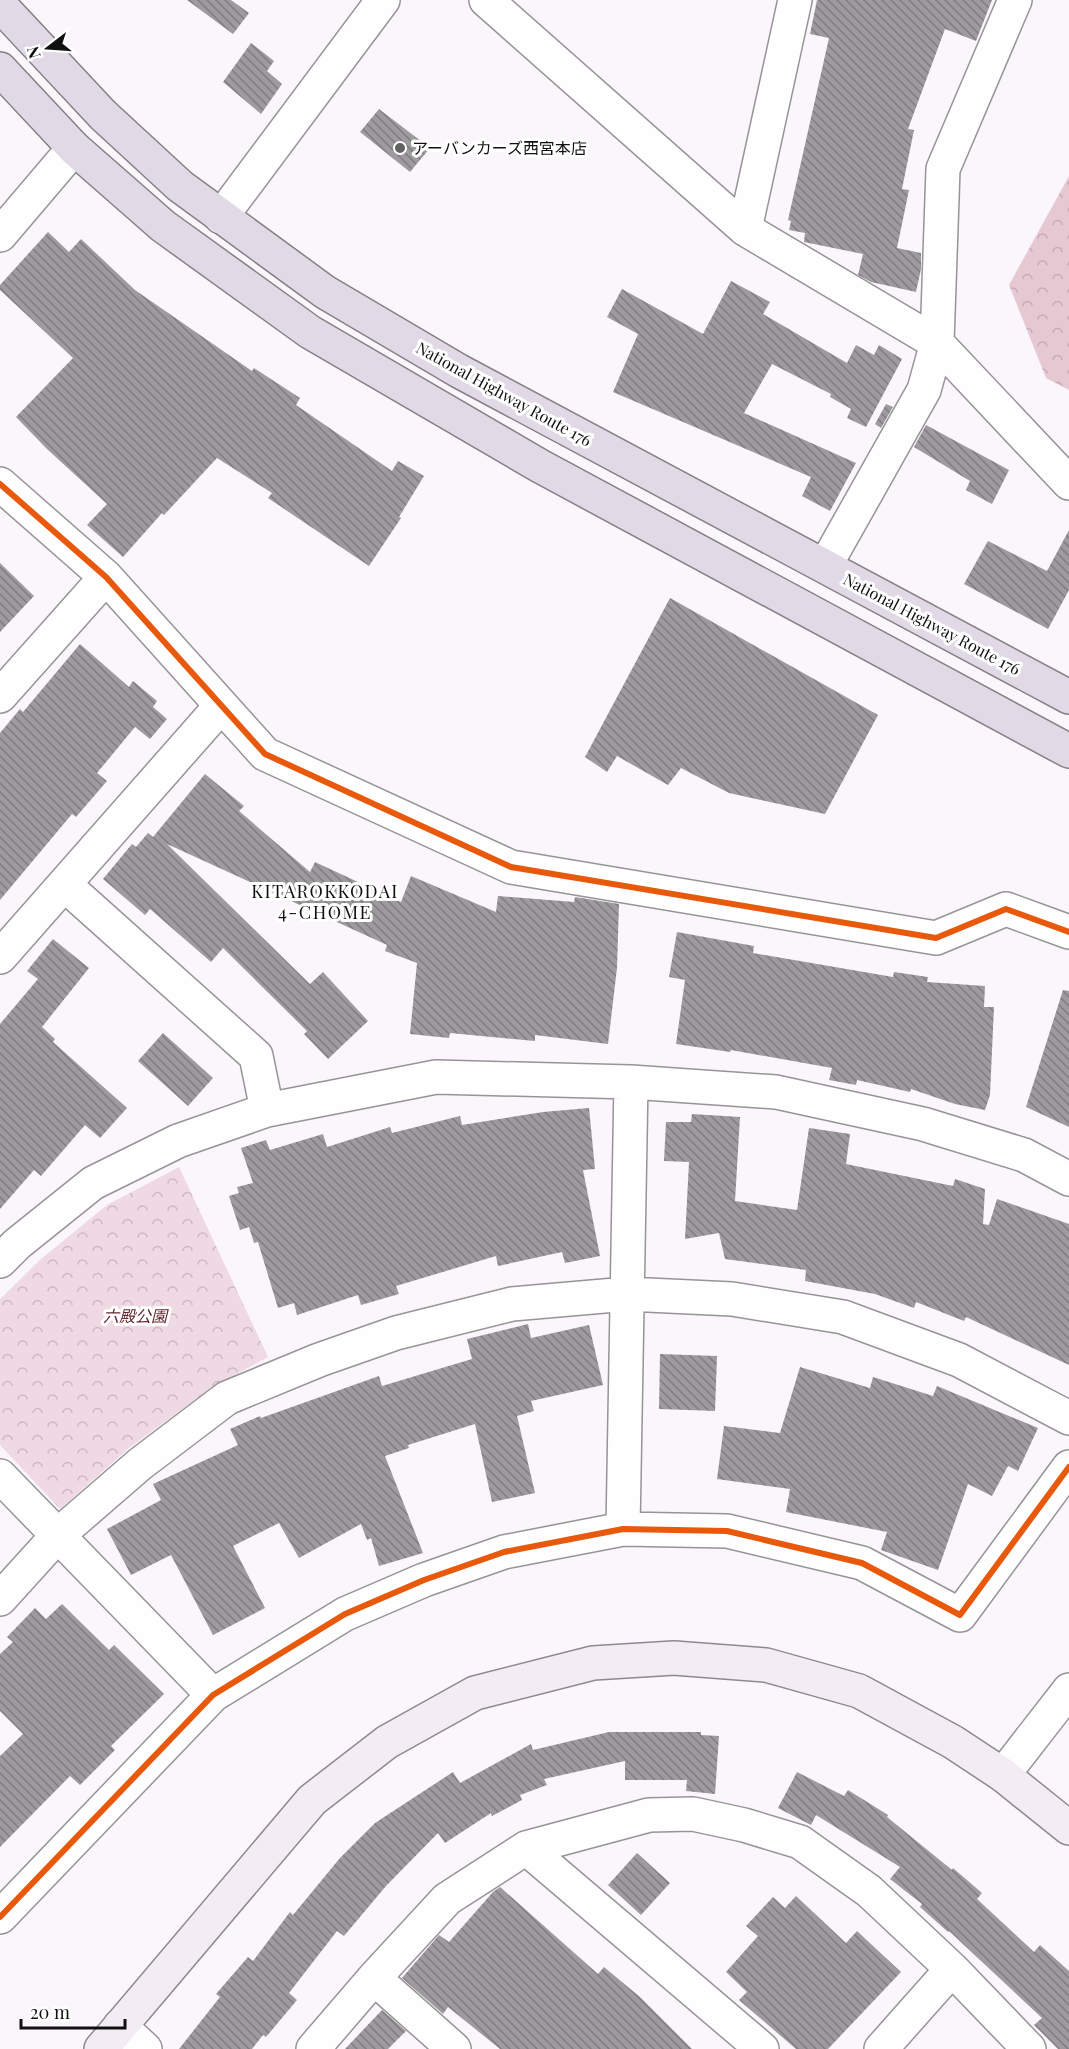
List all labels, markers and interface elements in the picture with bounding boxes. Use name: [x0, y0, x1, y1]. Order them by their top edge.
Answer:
north arrow: [18, 18, 78, 78]
text: N: [21, 44, 45, 61]
place label: アーバンカーズ西宮本店: [412, 137, 587, 158]
marker: アーバンカーズ西宮本店: [393, 141, 407, 155]
street label: National Highway Route 176: [413, 337, 596, 451]
street label: National Highway Route 176: [840, 568, 1024, 679]
district label: KITAROKKODAI 4-CHOME: [251, 879, 399, 924]
park label: 六殿公園: [103, 1305, 169, 1326]
scale bar: [21, 1992, 124, 2030]
text: 20 m: [30, 2000, 70, 2024]

